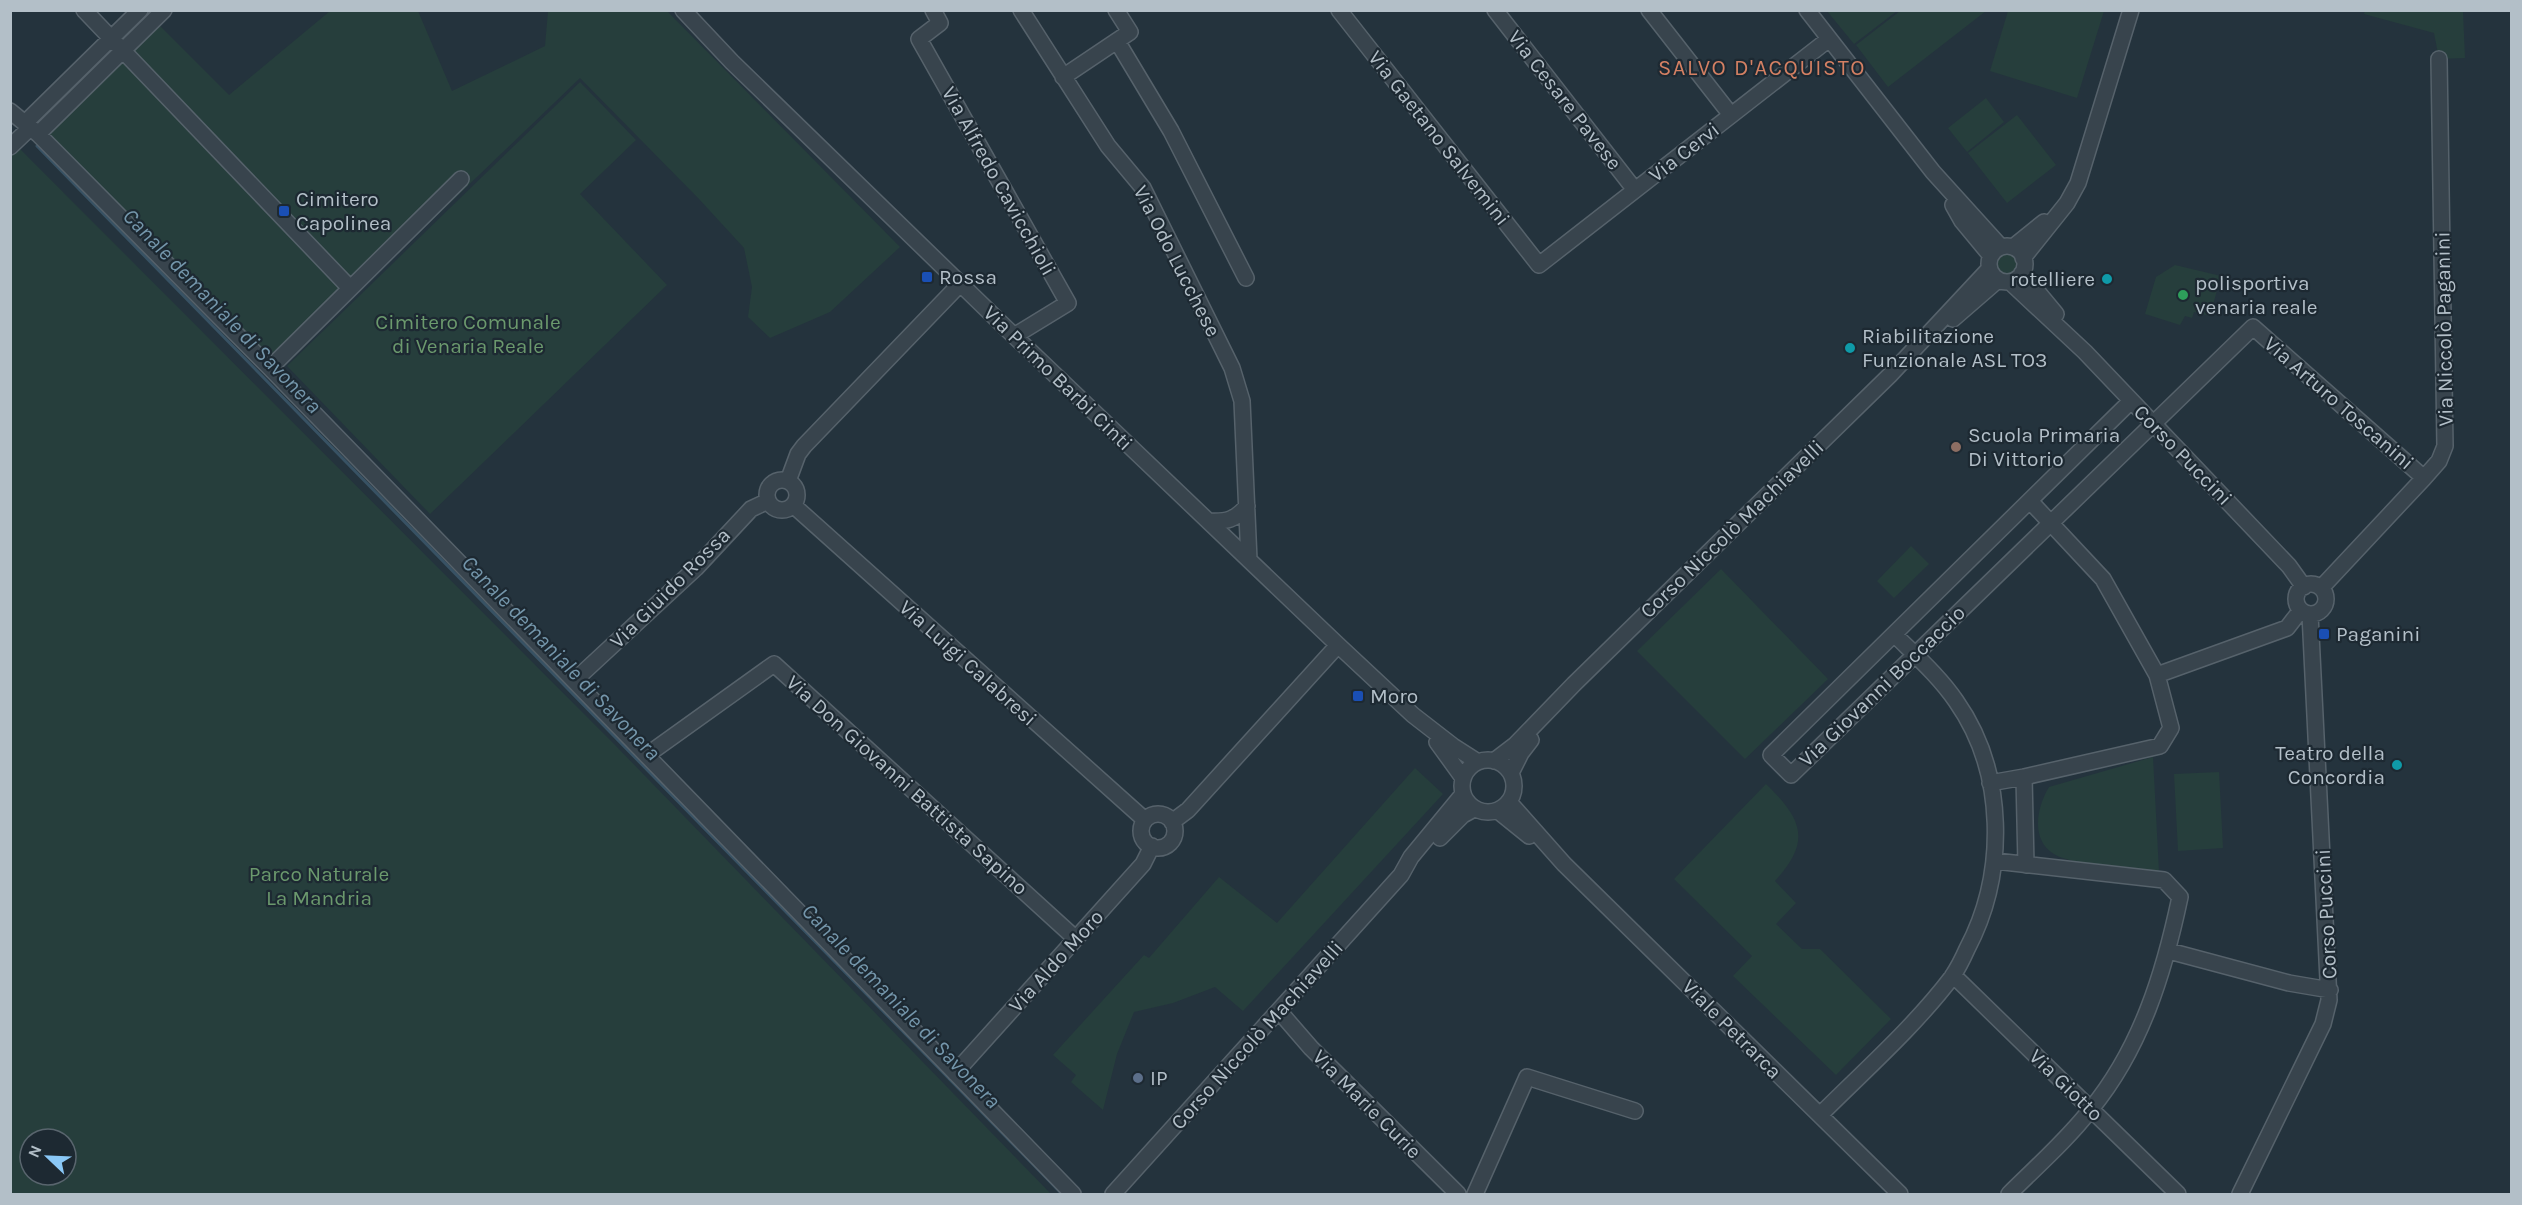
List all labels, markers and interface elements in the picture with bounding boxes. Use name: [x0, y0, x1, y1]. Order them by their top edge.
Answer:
street label: Via Cesare Pavese: [1503, 25, 1627, 175]
street label: Via Gaetano Salvemini: [1363, 46, 1515, 230]
district label: SALVO D'ACQUISTO: [1658, 55, 1866, 81]
street label: Via Alfredo Cavicchioli: [937, 82, 1061, 280]
street label: Via Cervi: [1644, 117, 1724, 187]
street label: Via Odo Lucchese: [1128, 181, 1226, 341]
place label: Cimitero Capolinea: [296, 187, 391, 235]
water label: Canale demaniale di Savonera: [117, 203, 327, 419]
marker: Cimitero Capolinea: [277, 204, 291, 218]
street label: Via Niccolò Paganini: [2430, 231, 2458, 427]
place label: Rossa: [939, 265, 997, 289]
place label: rotelliere: [2010, 267, 2095, 291]
marker: Rossa: [920, 270, 934, 284]
place label: polisportiva venaria reale: [2195, 271, 2318, 319]
marker: rotelliere: [2100, 272, 2114, 286]
marker: polisportiva venaria reale: [2176, 288, 2190, 302]
street label: Via Primo Barbi Cinti: [978, 301, 1138, 455]
park label: Cimitero Comunale di Venaria Reale: [375, 310, 561, 358]
place label: Riabilitazione Funzionale ASL TO3: [1862, 324, 2048, 372]
street label: Via Arturo Toscanini: [2259, 331, 2419, 475]
marker: Riabilitazione Funzionale ASL TO3: [1843, 341, 1857, 355]
street label: Corso Puccini: [2129, 400, 2237, 510]
place label: Scuola Primaria Di Vittorio: [1968, 423, 2120, 471]
street label: Corso Niccolò Machiavelli: [1635, 435, 1829, 623]
marker: Scuola Primaria Di Vittorio: [1949, 440, 1963, 454]
street label: Via Giuido Rossa: [605, 523, 735, 653]
water label: Canale demaniale di Savonera: [456, 550, 666, 766]
street label: Via Luigi Calabresi: [894, 595, 1042, 731]
street label: Via Giovanni Boccaccio: [1794, 600, 1970, 772]
place label: Paganini: [2336, 622, 2420, 646]
marker: Paganini: [2317, 627, 2331, 641]
street label: Via Don Giovanni Battista Sapino: [781, 670, 1033, 900]
place label: Moro: [1370, 684, 1418, 708]
marker: Moro: [1351, 689, 1365, 703]
place label: Teatro della Concordia: [2275, 741, 2385, 789]
marker: Teatro della Concordia: [2390, 758, 2404, 772]
street label: Corso Puccini: [2311, 848, 2341, 980]
park label: Parco Naturale La Mandria: [249, 862, 389, 910]
water label: Canale demaniale di Savonera: [796, 898, 1006, 1114]
street label: Via Aldo Moro: [1004, 905, 1108, 1017]
street label: Corso Niccolò Machiavelli: [1166, 936, 1348, 1134]
street label: Viale Petrarca: [1677, 974, 1787, 1084]
street label: Via Giotto: [2024, 1044, 2108, 1126]
street label: Via Marie Curie: [1308, 1045, 1426, 1163]
place label: IP: [1150, 1066, 1168, 1090]
marker: IP: [1131, 1071, 1145, 1085]
north arrow: [18, 1127, 78, 1187]
text: N: [24, 1142, 46, 1160]

